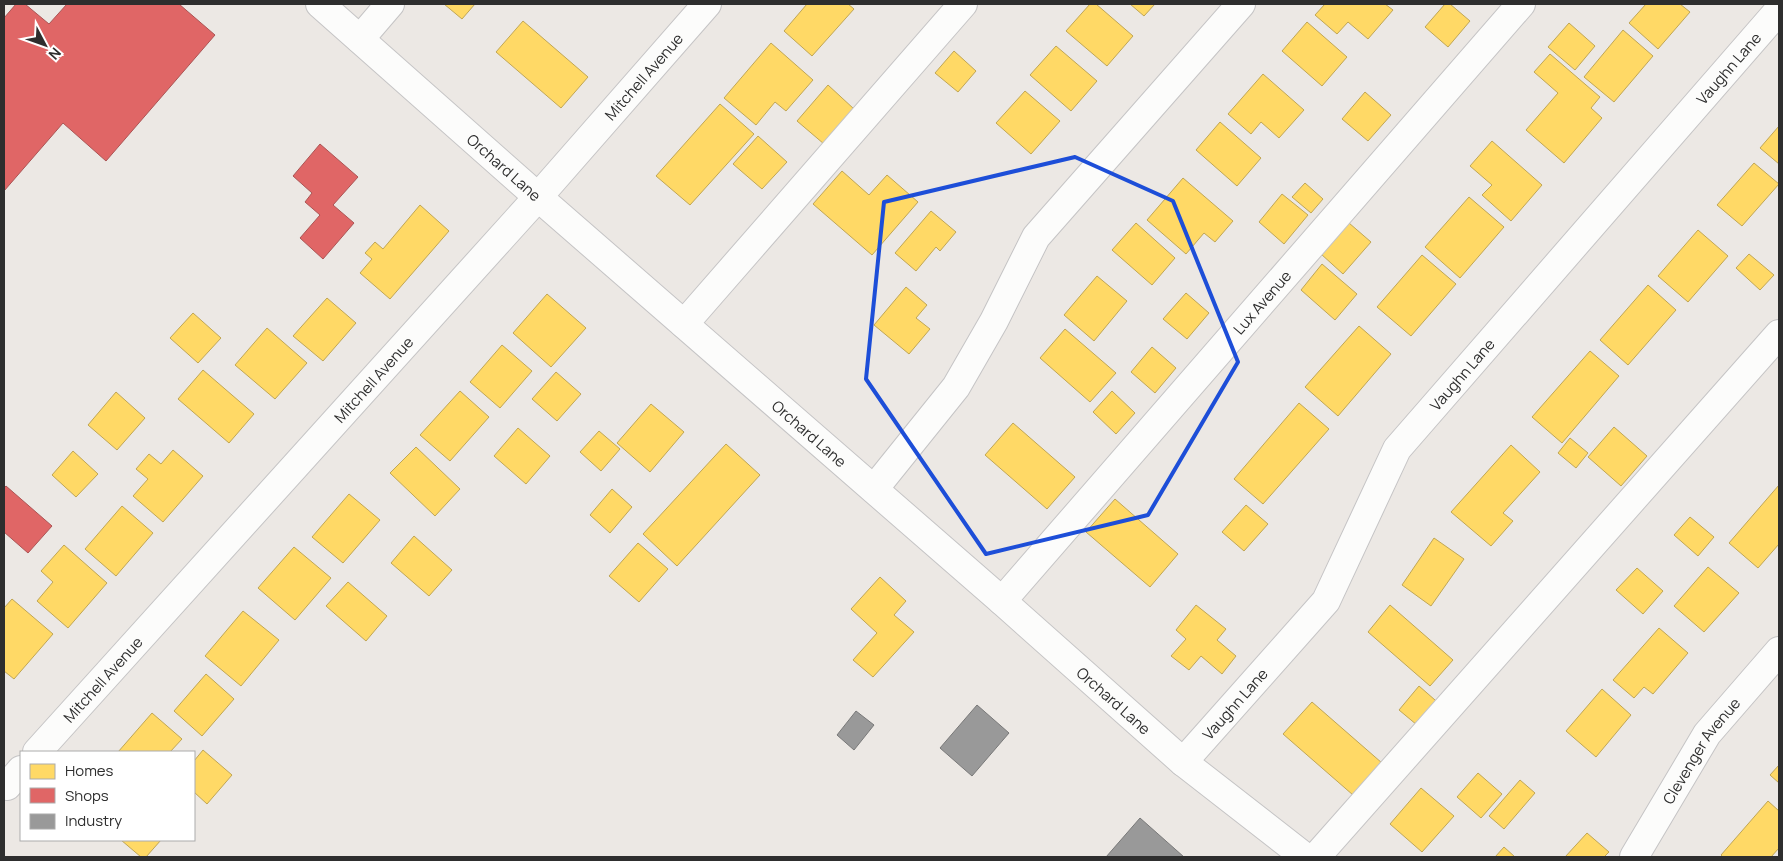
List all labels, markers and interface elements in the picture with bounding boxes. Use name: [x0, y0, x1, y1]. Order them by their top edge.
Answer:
north arrow: [20, 20, 70, 70]
street label: Vaughn Lane: [1691, 27, 1766, 109]
street label: Mitchell Avenue: [600, 28, 688, 124]
text: N: [45, 44, 66, 64]
street label: Orchard Lane: [463, 129, 546, 206]
street label: Lux Avenue: [1228, 265, 1296, 339]
street label: Mitchell Avenue: [329, 332, 418, 427]
street label: Vaughn Lane: [1425, 334, 1499, 415]
street label: Orchard Lane: [768, 395, 851, 472]
street label: Mitchell Avenue: [58, 631, 147, 727]
street label: Orchard Lane: [1072, 662, 1155, 739]
street label: Vaughn Lane: [1197, 663, 1272, 744]
street label: Clevenger Avenue: [1657, 693, 1745, 808]
legend: [20, 751, 195, 841]
text: Homes: [65, 760, 114, 781]
text: Shops: [65, 785, 109, 806]
text: Industry: [65, 810, 122, 831]

